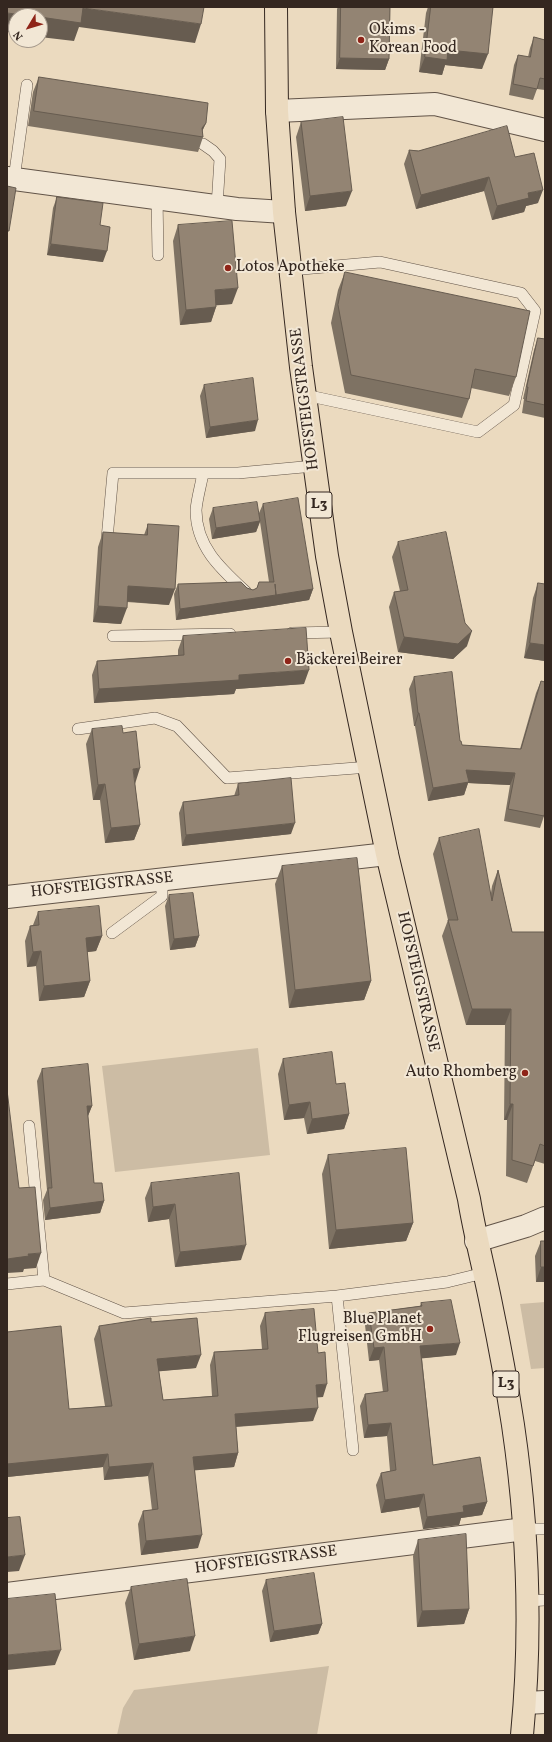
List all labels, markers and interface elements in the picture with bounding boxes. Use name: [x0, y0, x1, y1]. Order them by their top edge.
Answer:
north arrow: [8, 8, 48, 48]
place label: Okims - Korean Food: [369, 21, 457, 59]
text: N: [11, 27, 27, 43]
marker: Okims - Korean Food: [356, 35, 366, 45]
place label: Lotos Apotheke: [236, 258, 345, 278]
marker: Lotos Apotheke: [223, 263, 233, 273]
street label: HOFSTEIGSTRASSE: [288, 327, 324, 471]
road number: L3: [306, 492, 332, 518]
place label: Bäckerei Beirer: [296, 651, 402, 671]
marker: Bäckerei Beirer: [283, 656, 293, 666]
street label: HOFSTEIGSTRASSE: [30, 869, 174, 903]
street label: HOFSTEIGSTRASSE: [392, 910, 442, 1054]
place label: Auto Rhomberg: [405, 1063, 517, 1083]
marker: Auto Rhomberg: [520, 1068, 530, 1078]
place label: Blue Planet Flugreisen GmbH: [298, 1310, 422, 1348]
marker: Blue Planet Flugreisen GmbH: [425, 1324, 435, 1334]
road number: L3: [493, 1371, 519, 1397]
street label: HOFSTEIGSTRASSE: [194, 1543, 338, 1579]

